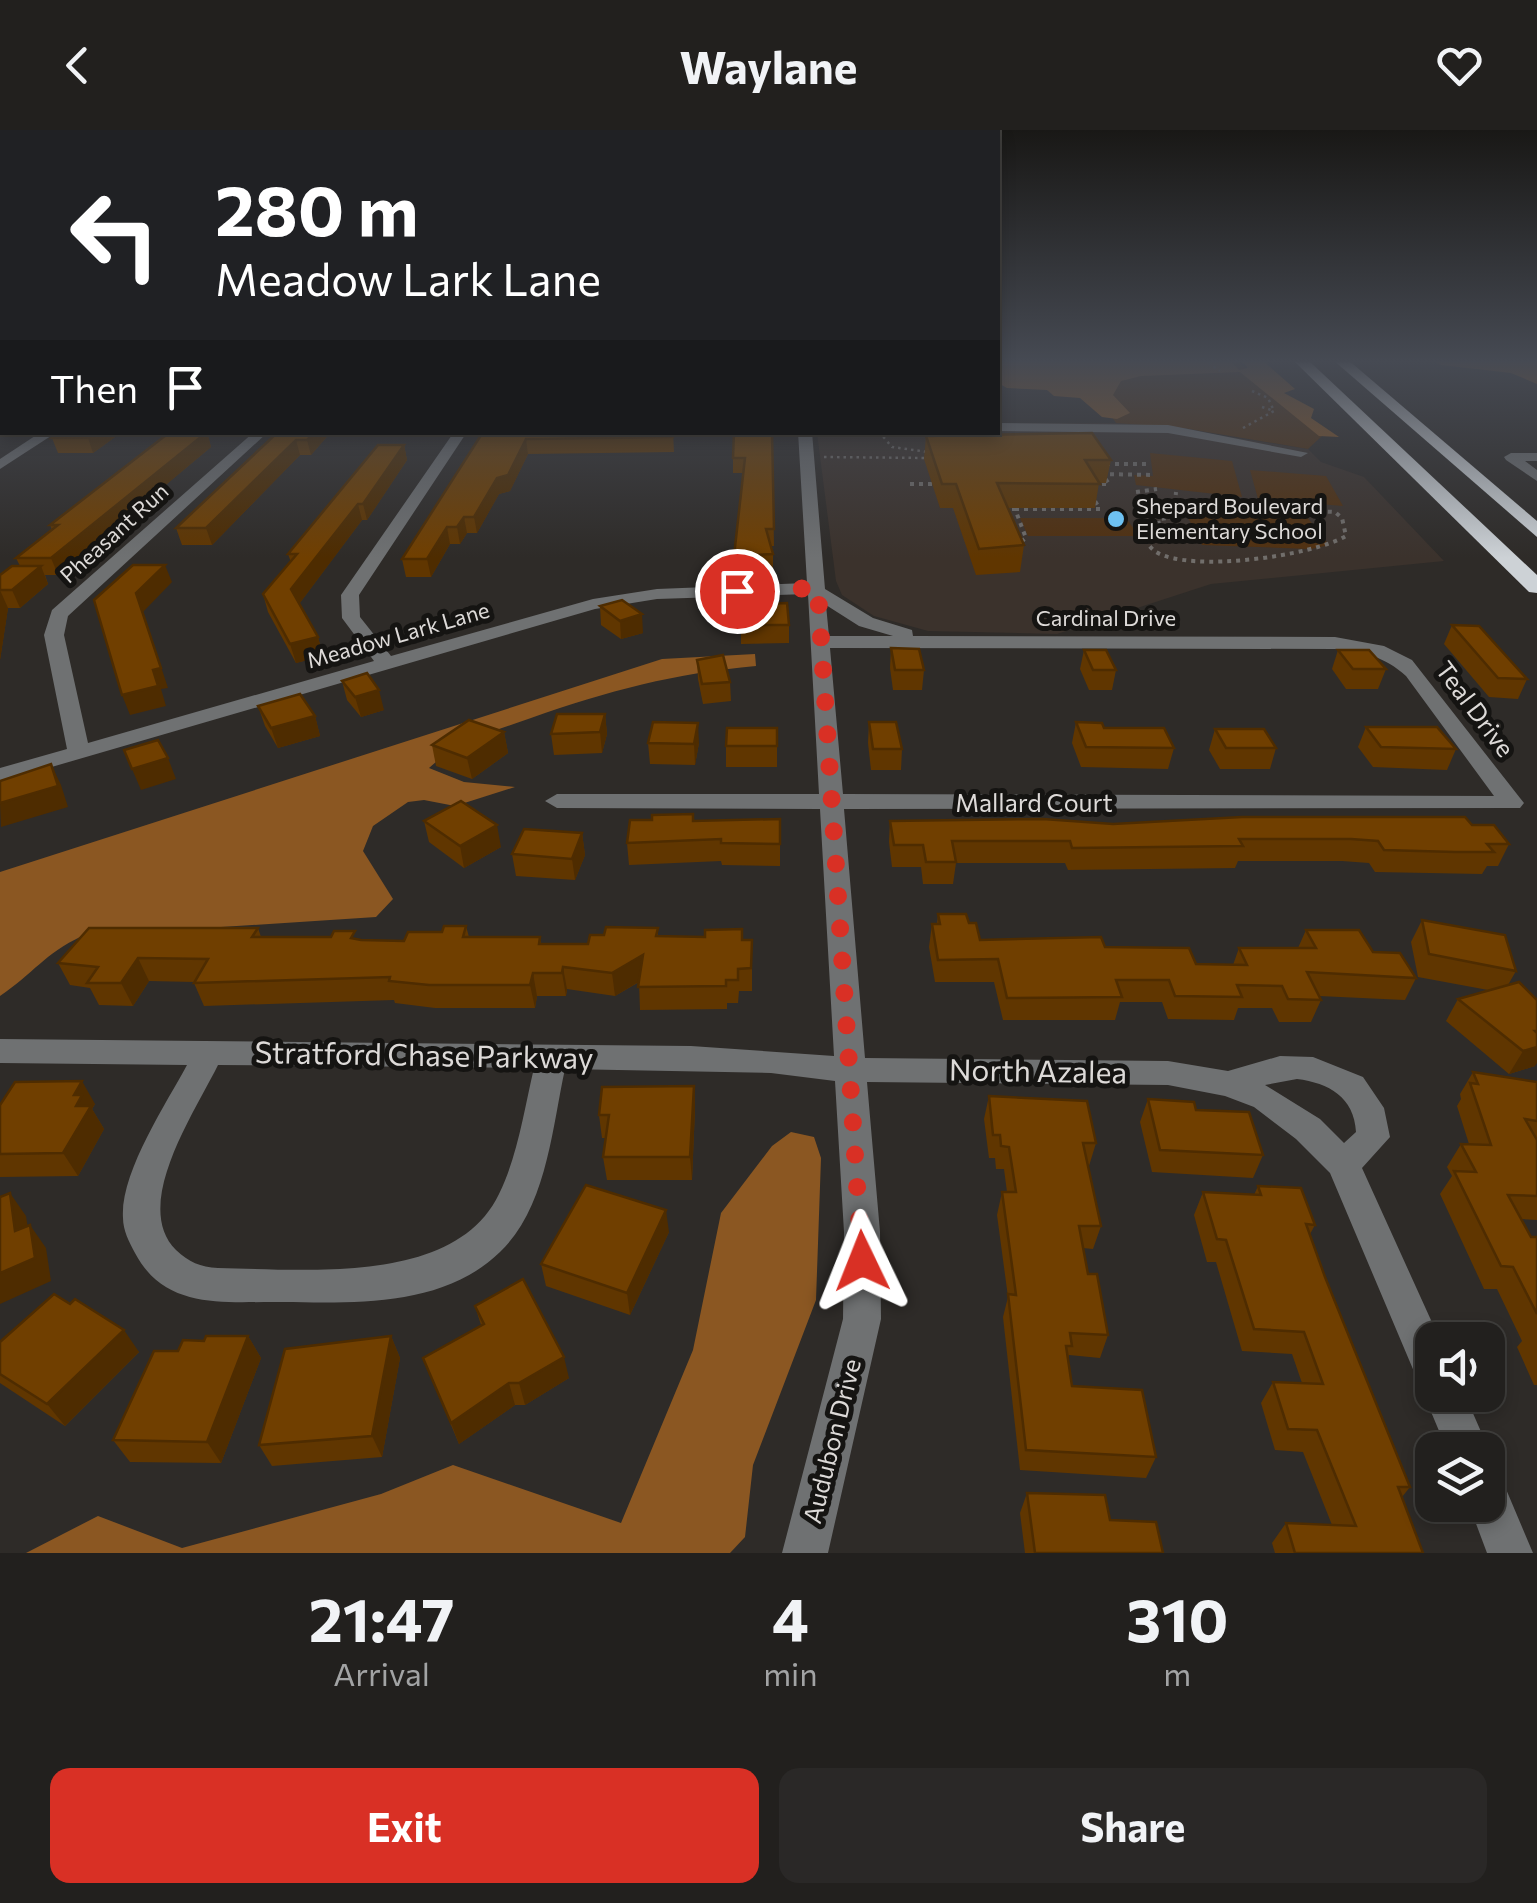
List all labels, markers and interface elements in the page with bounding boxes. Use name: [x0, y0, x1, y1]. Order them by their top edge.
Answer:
icon: back: [50, 38, 105, 93]
text: Waylane: [679, 38, 858, 93]
icon: heart: [1432, 38, 1487, 93]
text: 280 m: [215, 165, 419, 250]
icon: left: [50, 170, 180, 300]
text: Meadow Lark Lane: [215, 250, 601, 305]
icon: arrive: [158, 360, 213, 415]
text: Then: [50, 364, 138, 411]
street label: Pheasant Run: [54, 477, 173, 588]
place label: Shepard Boulevard Elementary School: [1136, 492, 1323, 544]
marker: Shepard Boulevard Elementary School: [1105, 508, 1127, 530]
pin: [695, 549, 780, 634]
icon: arrive: [710, 564, 765, 619]
street label: Meadow Lark Lane: [303, 596, 492, 674]
street label: Cardinal Drive: [1036, 604, 1176, 631]
street label: Teal Drive: [1430, 655, 1521, 762]
street label: Mallard Court: [955, 787, 1113, 817]
street label: Stratford Chase Parkway: [254, 1032, 594, 1075]
street label: North Azalea: [949, 1049, 1127, 1090]
position arrow: [810, 1209, 914, 1313]
map controls: [1415, 1322, 1505, 1522]
button: sound: [1415, 1322, 1505, 1412]
street label: Audubon Drive: [796, 1355, 866, 1526]
button: layers: [1415, 1432, 1505, 1522]
text: 21:47: [309, 1581, 454, 1654]
text: 4: [772, 1581, 809, 1654]
text: 310: [1126, 1581, 1228, 1654]
text: Arrival: [333, 1653, 430, 1693]
text: min: [763, 1653, 818, 1693]
text: m: [1163, 1653, 1191, 1693]
button: Exit: [50, 1768, 759, 1883]
button: Share: [779, 1768, 1487, 1883]

